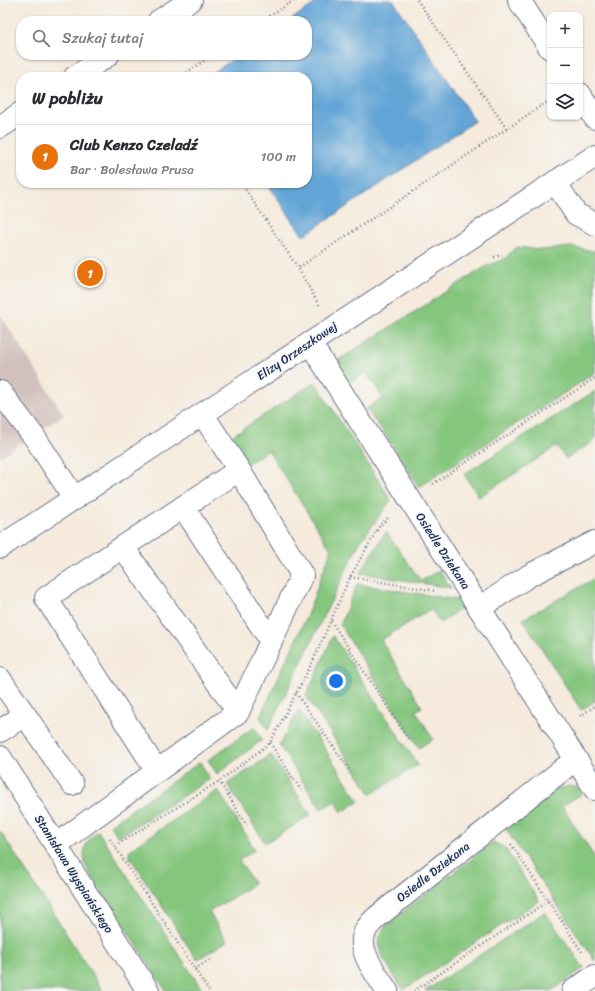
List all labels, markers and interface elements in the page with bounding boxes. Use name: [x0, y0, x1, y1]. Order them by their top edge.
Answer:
map controls: [547, 12, 583, 120]
button: +: [547, 12, 583, 48]
search box: [16, 16, 312, 60]
text: Szukaj tutaj: [62, 25, 143, 51]
icon: search: [30, 27, 52, 49]
button: −: [547, 48, 583, 84]
text: W pobliżu: [32, 83, 103, 113]
button: layers: [547, 84, 583, 120]
text: Club Kenzo Czeladź: [70, 132, 198, 158]
text: 1: [42, 145, 48, 168]
text: 100 m: [261, 145, 296, 168]
text: Bar · Bolesława Prusa: [70, 158, 194, 181]
pin: 1: [77, 258, 103, 288]
street label: Elizy Orzeszkowej: [252, 316, 342, 386]
street label: Osiedle Dziekana: [410, 508, 476, 594]
your location: [326, 671, 346, 691]
street label: Stanisława Wyspiańskiego: [28, 810, 120, 938]
street label: Osiedle Dziekana: [391, 836, 475, 908]

